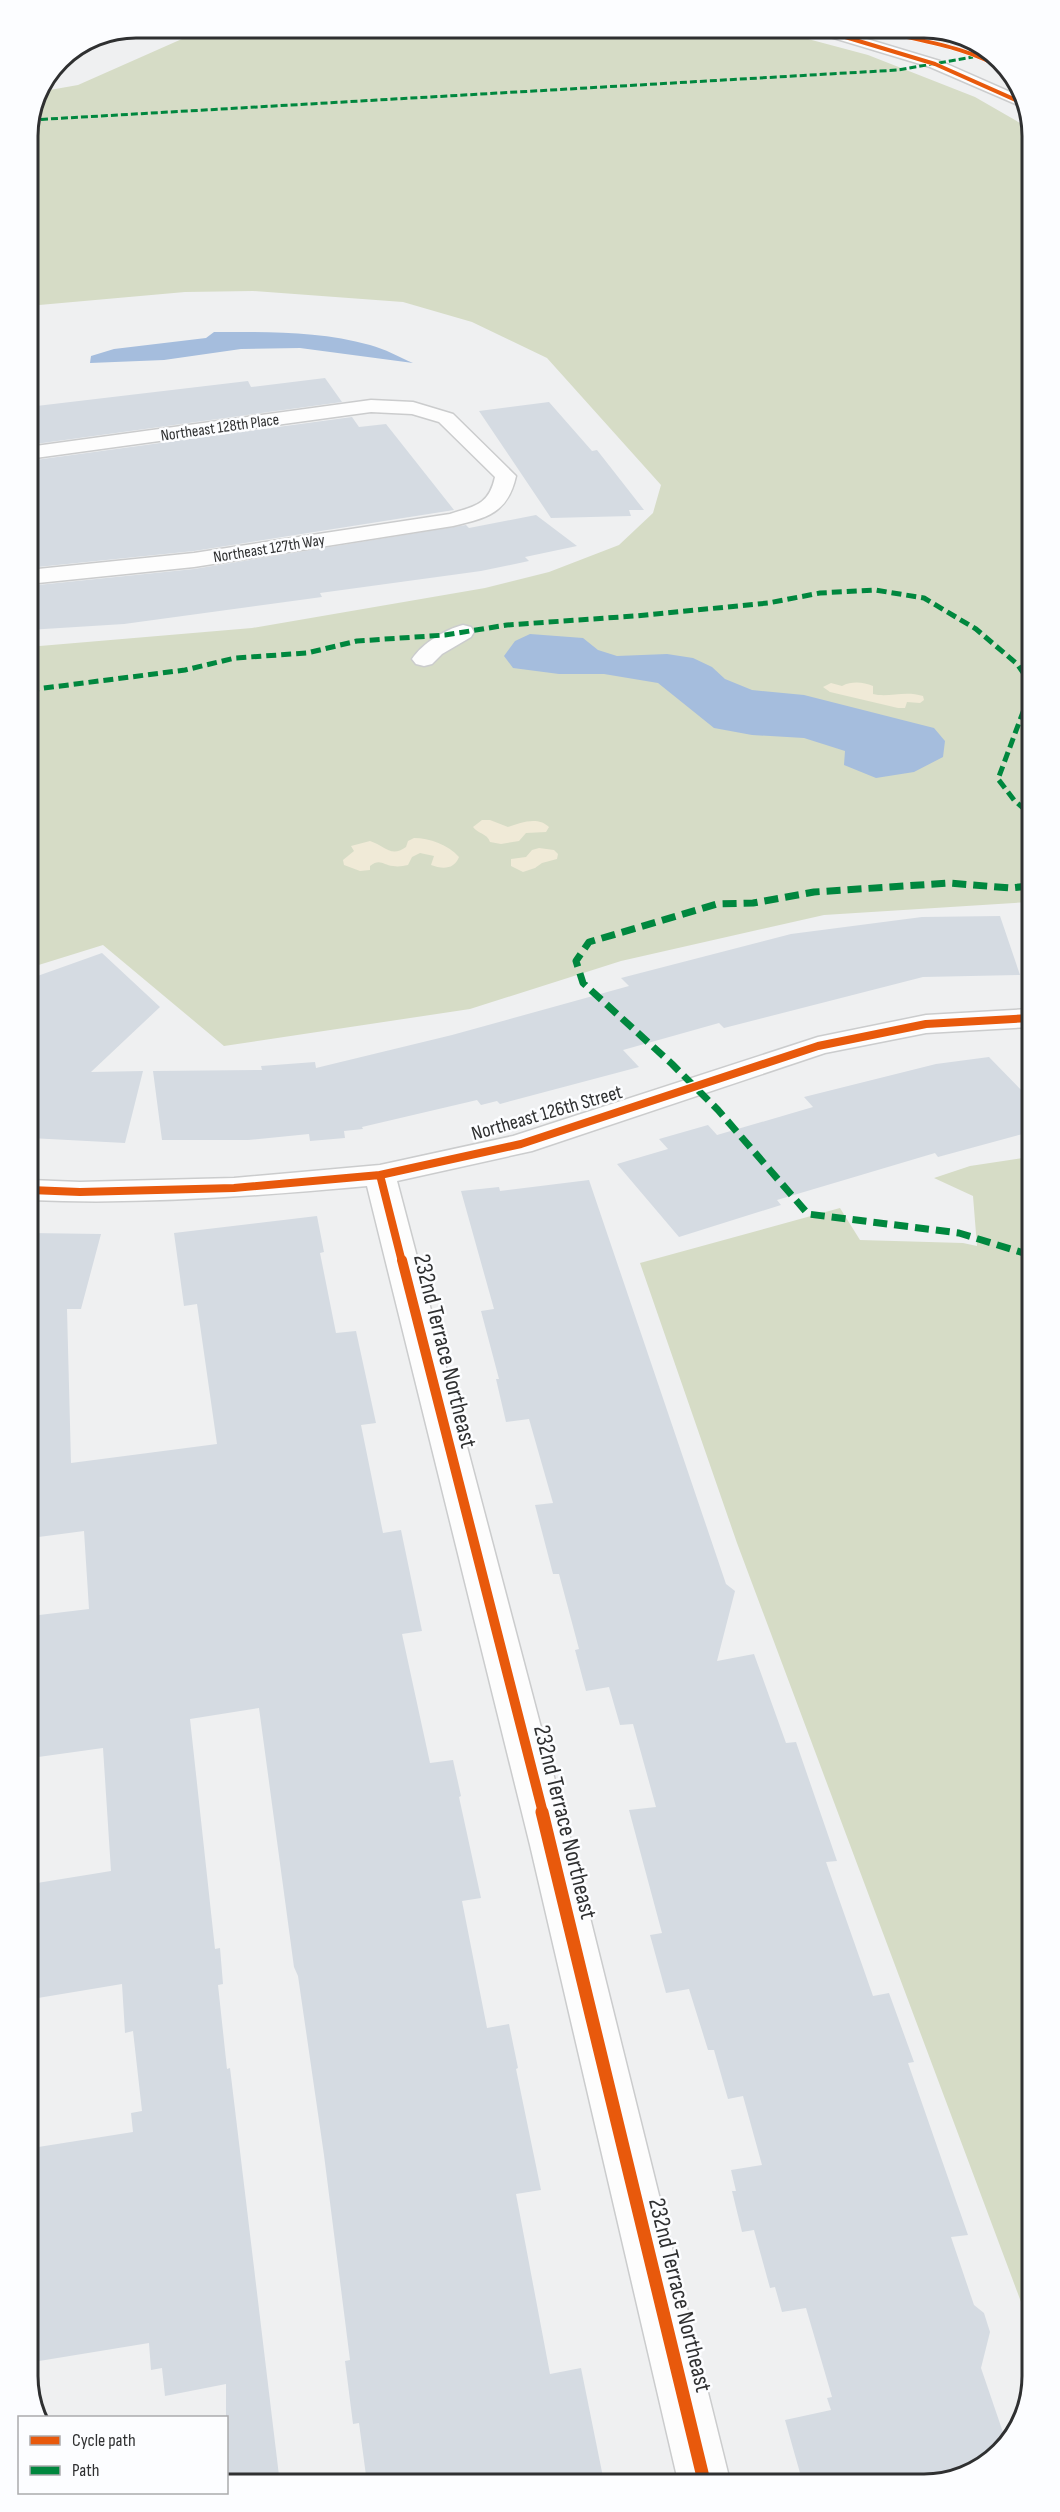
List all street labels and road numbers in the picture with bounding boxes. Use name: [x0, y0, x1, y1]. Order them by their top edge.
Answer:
street label: Northeast 128th Place: [160, 410, 280, 446]
street label: Northeast 127th Way: [212, 531, 326, 567]
street label: Northeast 126th Street: [469, 1080, 625, 1146]
street label: 232nd Terrace Northeast: [407, 1251, 483, 1451]
street label: 232nd Terrace Northeast: [527, 1722, 603, 1922]
street label: 232nd Terrace Northeast: [642, 2195, 718, 2395]

